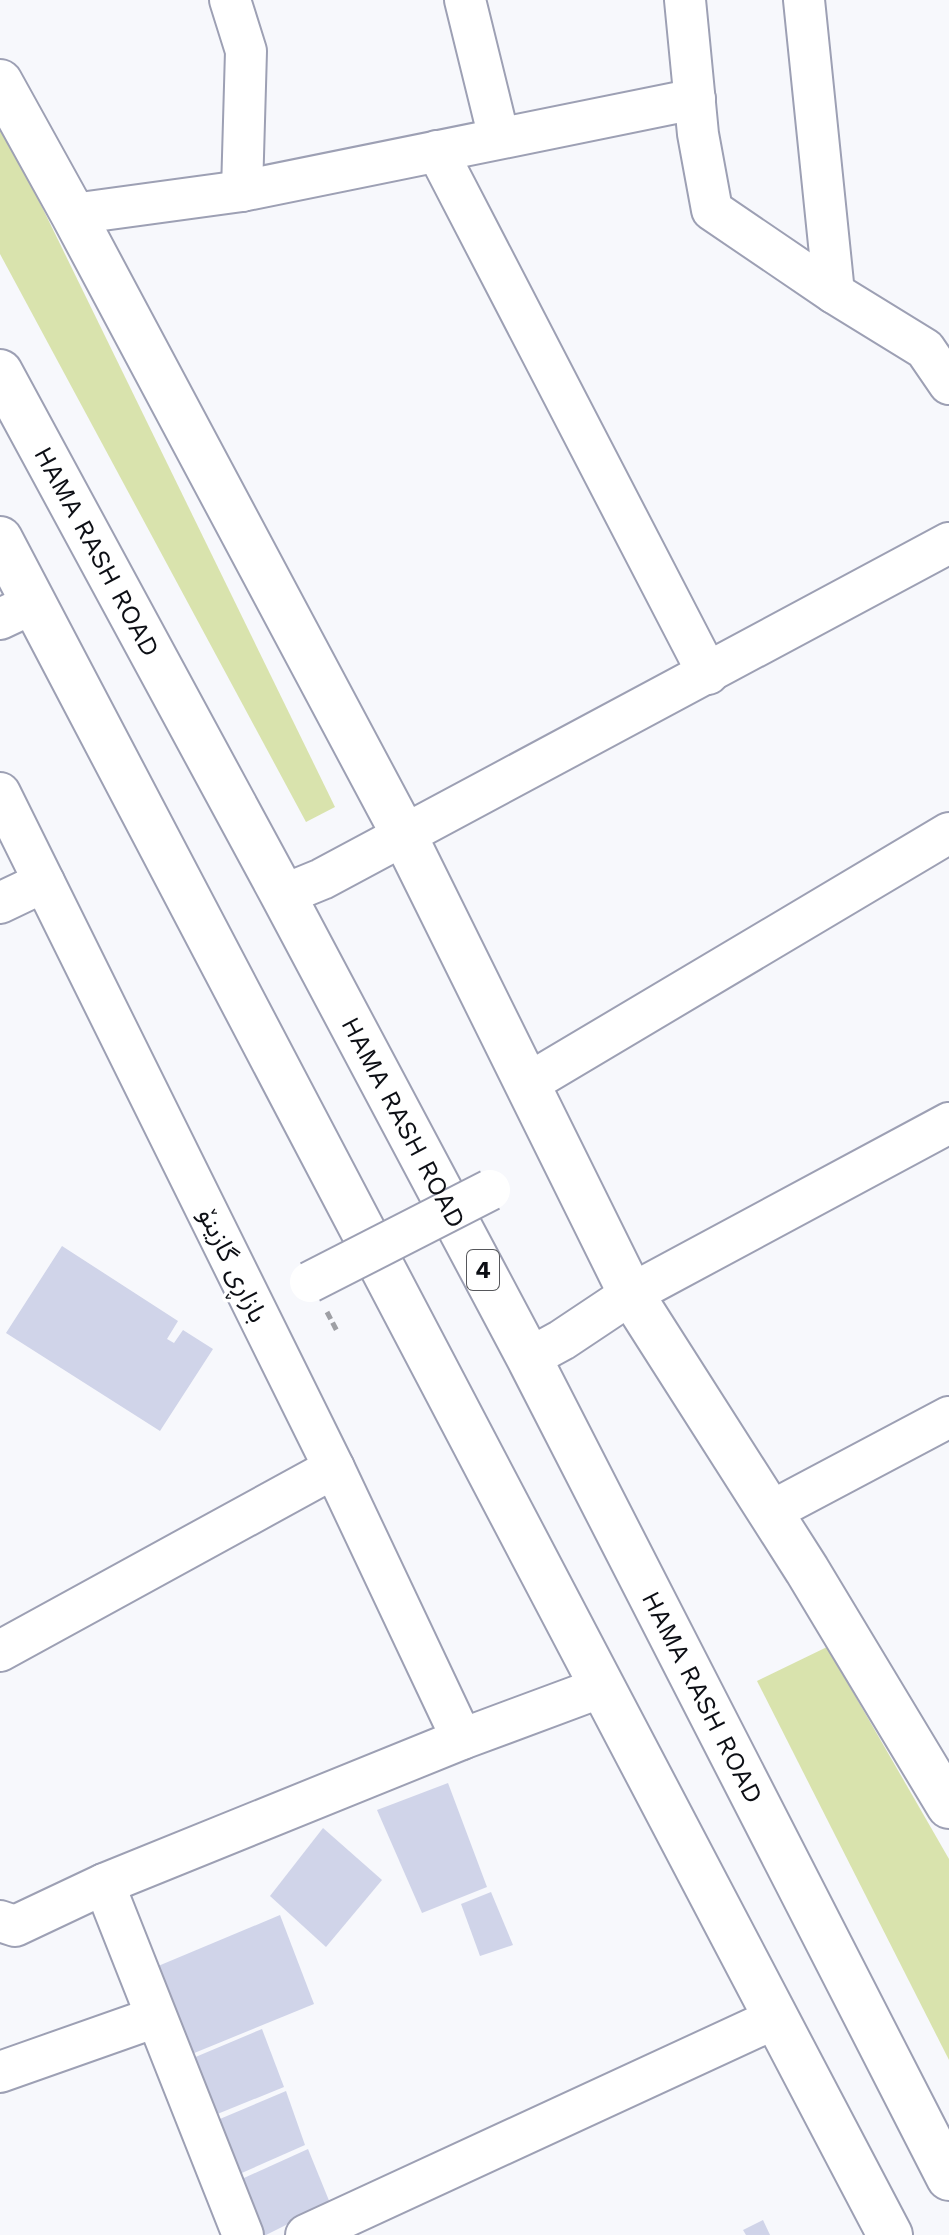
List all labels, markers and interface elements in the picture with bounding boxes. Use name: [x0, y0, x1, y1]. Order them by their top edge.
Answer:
street label: HAMA RASH ROAD: [28, 441, 166, 662]
street label: HAMA RASH ROAD: [336, 1012, 472, 1233]
street label: بازاڕی گازینۆ: [186, 1203, 274, 1330]
road number: 4: [467, 1250, 499, 1290]
street label: HAMA RASH ROAD: [636, 1586, 769, 1808]

